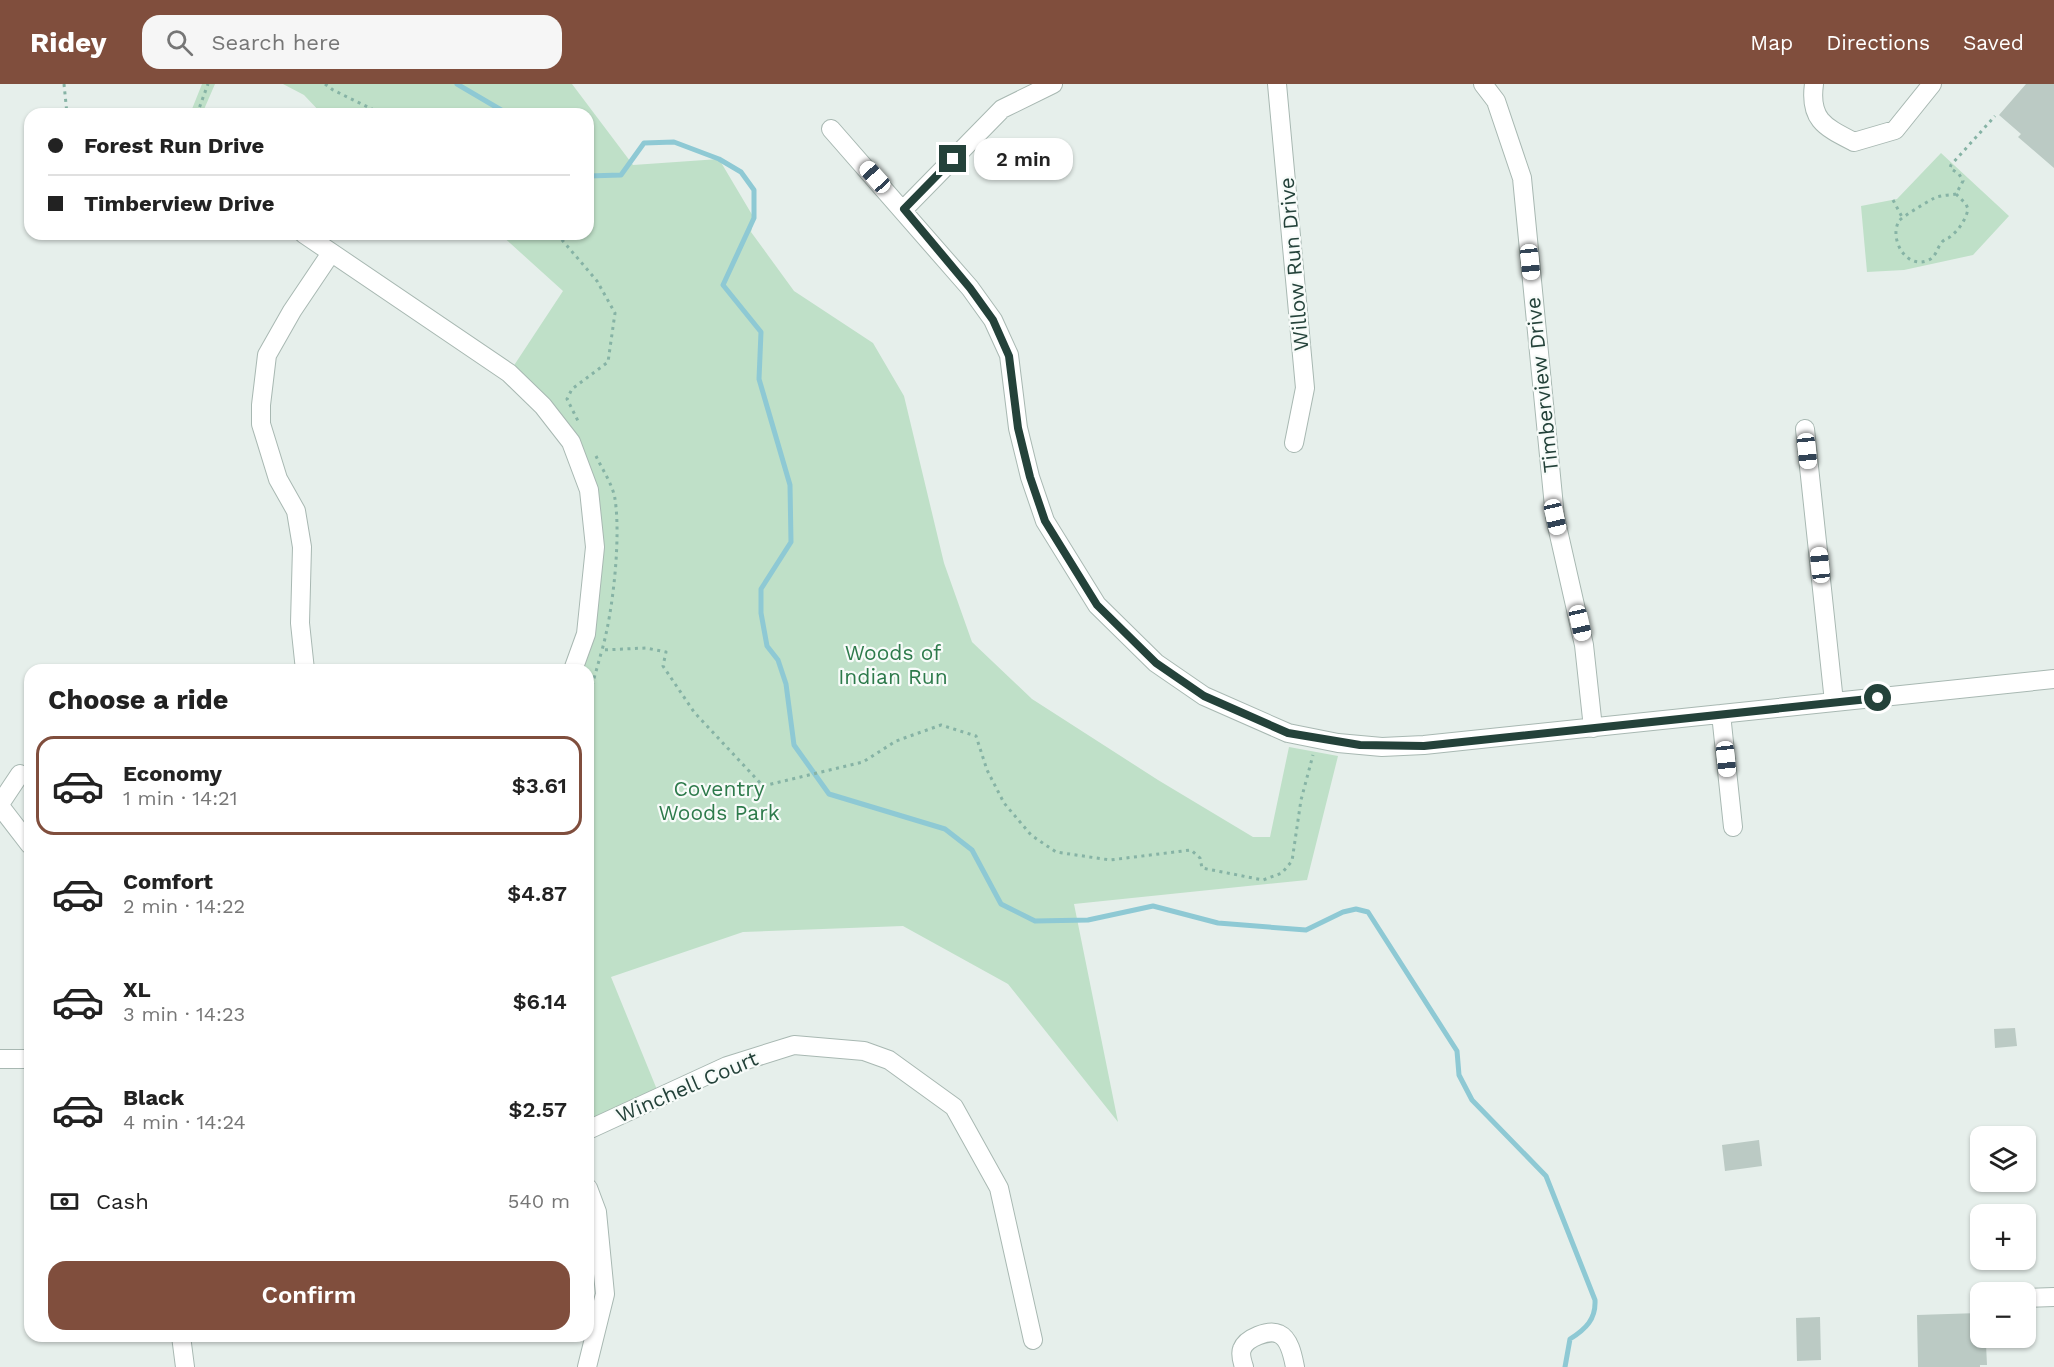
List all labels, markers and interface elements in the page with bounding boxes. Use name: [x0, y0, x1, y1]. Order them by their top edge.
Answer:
search box: [142, 15, 562, 69]
text: Ridey: [30, 26, 106, 59]
icon: search: [163, 26, 196, 59]
text: Search here: [211, 30, 340, 55]
text: Map: [1750, 30, 1793, 55]
text: Directions: [1826, 30, 1930, 55]
text: Saved: [1963, 30, 2024, 55]
text: Forest Run Drive: [84, 133, 264, 158]
callout: 2 min: [974, 138, 1073, 180]
route end: [939, 145, 966, 172]
text: 2 min: [996, 147, 1051, 171]
car: [856, 158, 894, 196]
street label: Willow Run Drive: [1273, 176, 1314, 352]
text: Timberview Drive: [84, 191, 274, 216]
car: [1519, 243, 1541, 281]
street label: Timberview Drive: [1520, 296, 1563, 474]
car: [1796, 432, 1818, 470]
car: [1542, 497, 1568, 537]
car: [1809, 546, 1831, 584]
car: [1567, 603, 1593, 643]
park label: Woods of Indian Run: [838, 640, 948, 689]
text: Choose a ride: [48, 684, 228, 716]
route start: [1864, 684, 1891, 711]
car: [1715, 740, 1737, 778]
icon: car: [51, 759, 105, 813]
text: Economy: [123, 761, 222, 786]
text: $3.61: [512, 773, 567, 798]
park label: Coventry Woods Park: [658, 776, 780, 825]
text: 1 min · 14:21: [123, 786, 238, 810]
icon: car: [51, 867, 105, 921]
text: Comfort: [123, 869, 213, 894]
text: $4.87: [507, 881, 567, 906]
text: 2 min · 14:22: [123, 894, 245, 918]
icon: car: [51, 975, 105, 1029]
text: XL: [123, 977, 151, 1002]
text: $6.14: [513, 989, 567, 1014]
text: 3 min · 14:23: [123, 1002, 245, 1026]
street label: Winchell Court: [612, 1045, 762, 1128]
icon: car: [51, 1083, 105, 1137]
text: Black: [123, 1085, 184, 1110]
text: $2.57: [508, 1097, 567, 1122]
text: 4 min · 14:24: [123, 1110, 246, 1134]
map controls: [1970, 1126, 2036, 1348]
button: layers: [1970, 1126, 2036, 1192]
icon: cash: [48, 1185, 81, 1218]
text: Cash: [96, 1189, 149, 1214]
text: 540 m: [508, 1189, 570, 1213]
button: +: [1970, 1204, 2036, 1270]
button: Confirm: [48, 1261, 570, 1330]
button: −: [1970, 1282, 2036, 1348]

